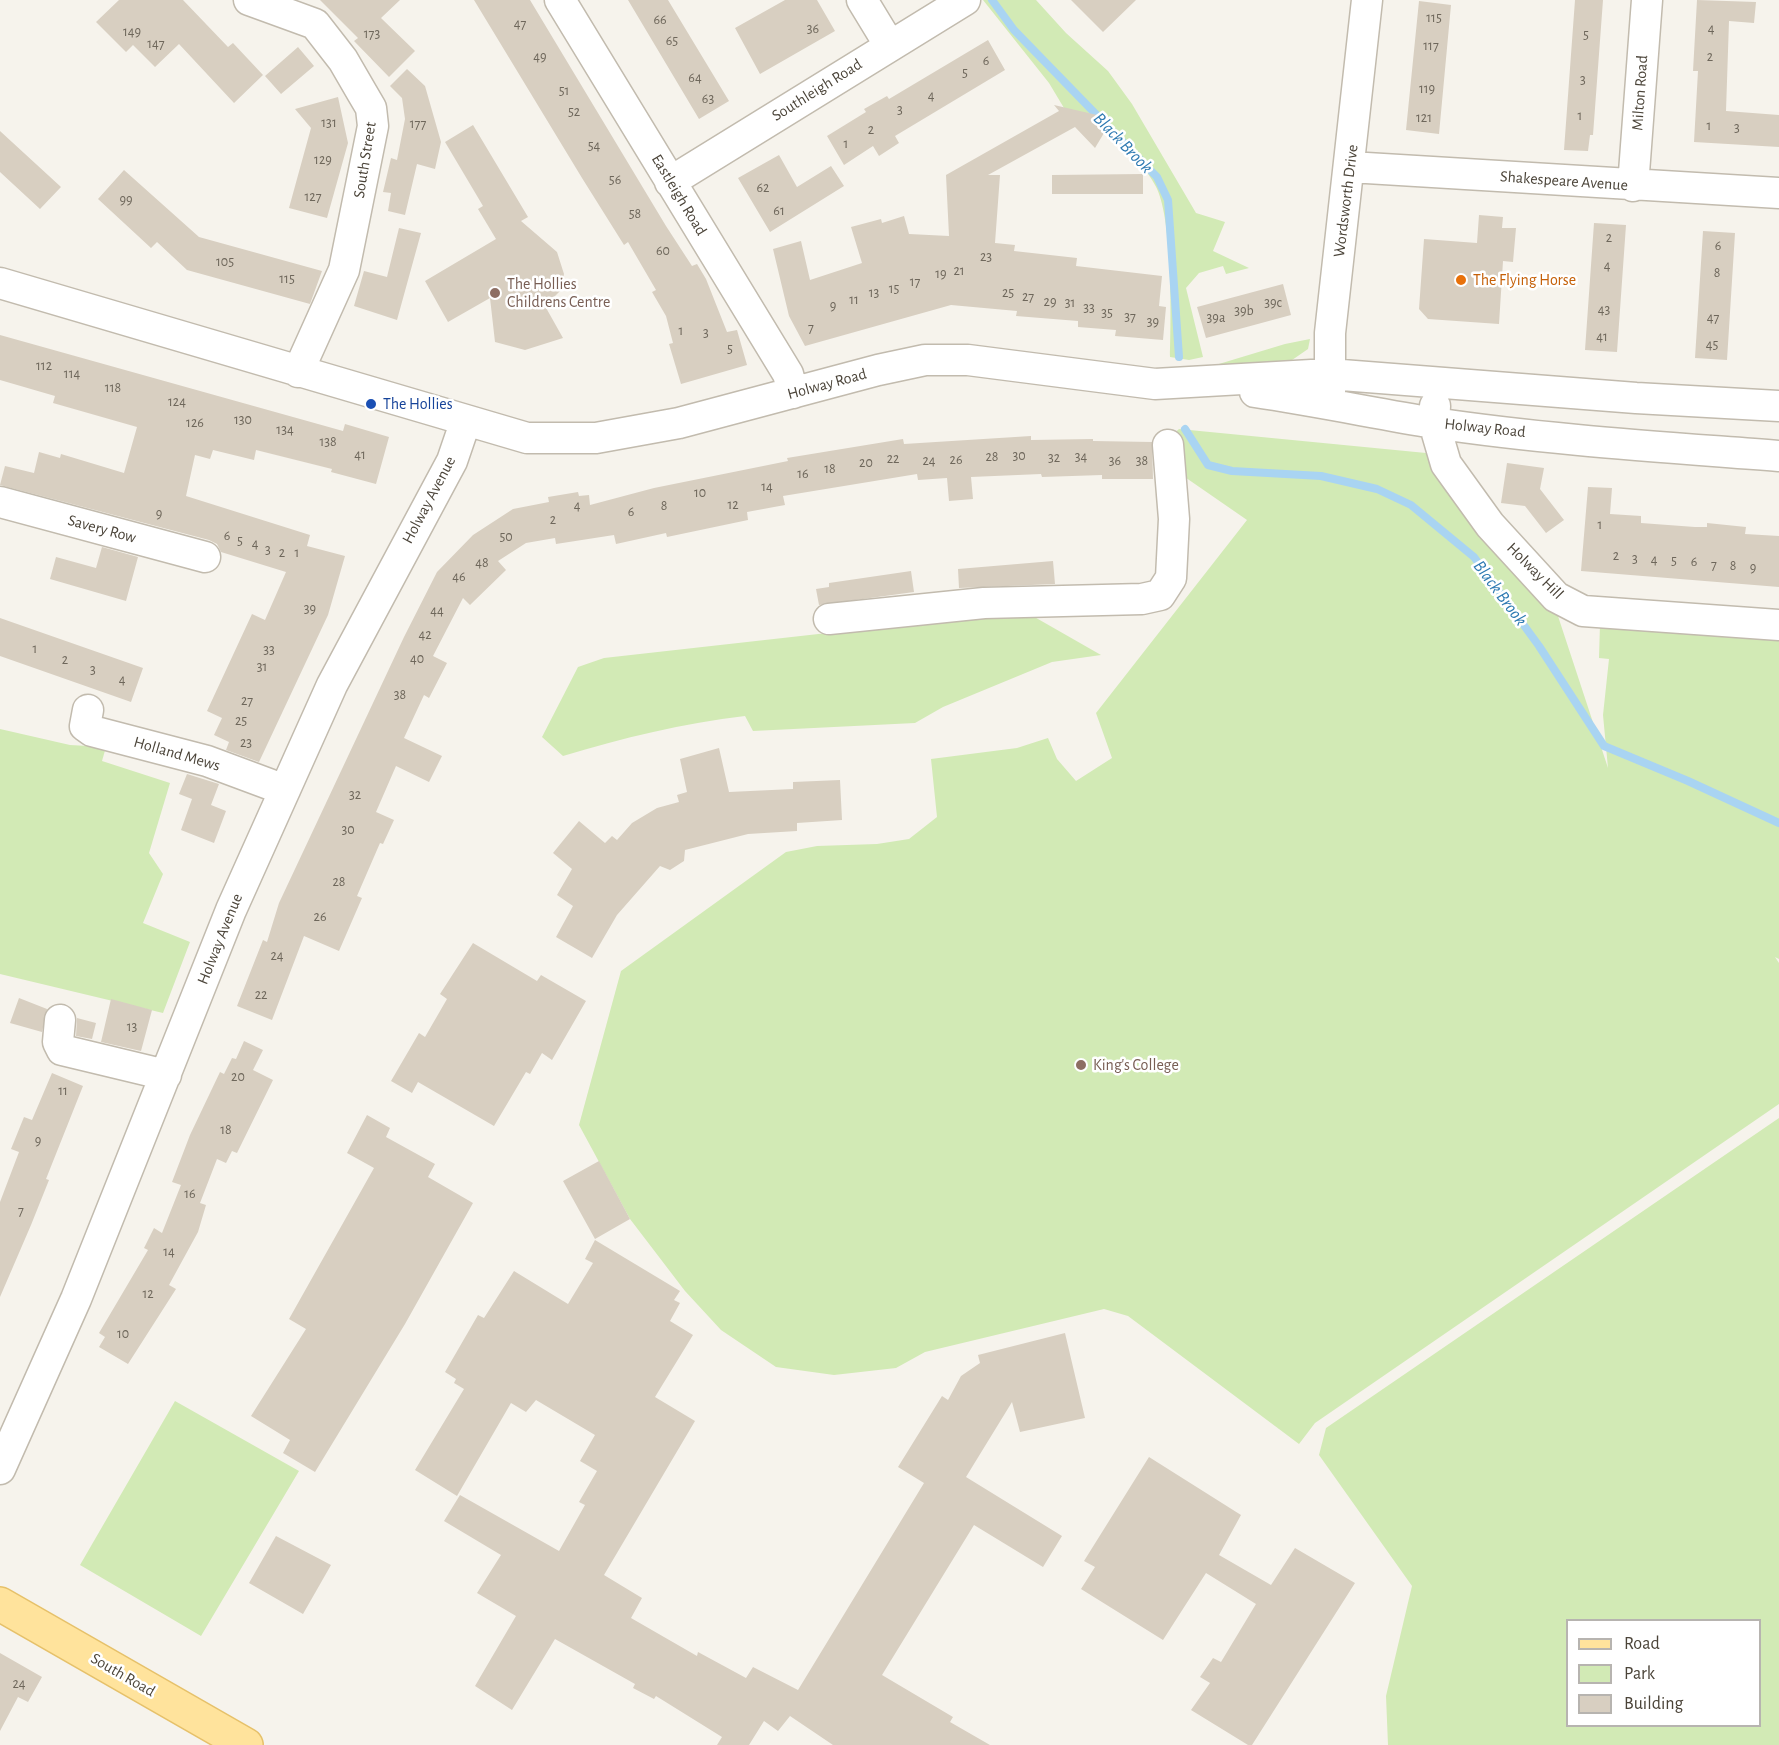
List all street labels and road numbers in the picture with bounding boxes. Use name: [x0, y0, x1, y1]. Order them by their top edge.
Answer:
street label: Southleigh Road: [768, 55, 866, 125]
street label: Milton Road: [1628, 55, 1652, 131]
street label: South Street: [349, 120, 381, 200]
street label: Wordsworth Drive: [1330, 144, 1362, 258]
street label: Eastleigh Road: [647, 151, 711, 239]
street label: Shakespeare Avenue: [1499, 167, 1629, 195]
street label: Holway Road: [785, 364, 869, 404]
street label: Holway Road: [1444, 414, 1526, 442]
street label: Holway Avenue: [398, 453, 460, 547]
street label: Savery Row: [66, 511, 138, 547]
street label: Holway Hill: [1503, 539, 1567, 603]
street label: Holland Mews: [131, 732, 223, 776]
street label: Holway Avenue: [193, 891, 247, 987]
street label: South Road: [87, 1649, 159, 1701]

